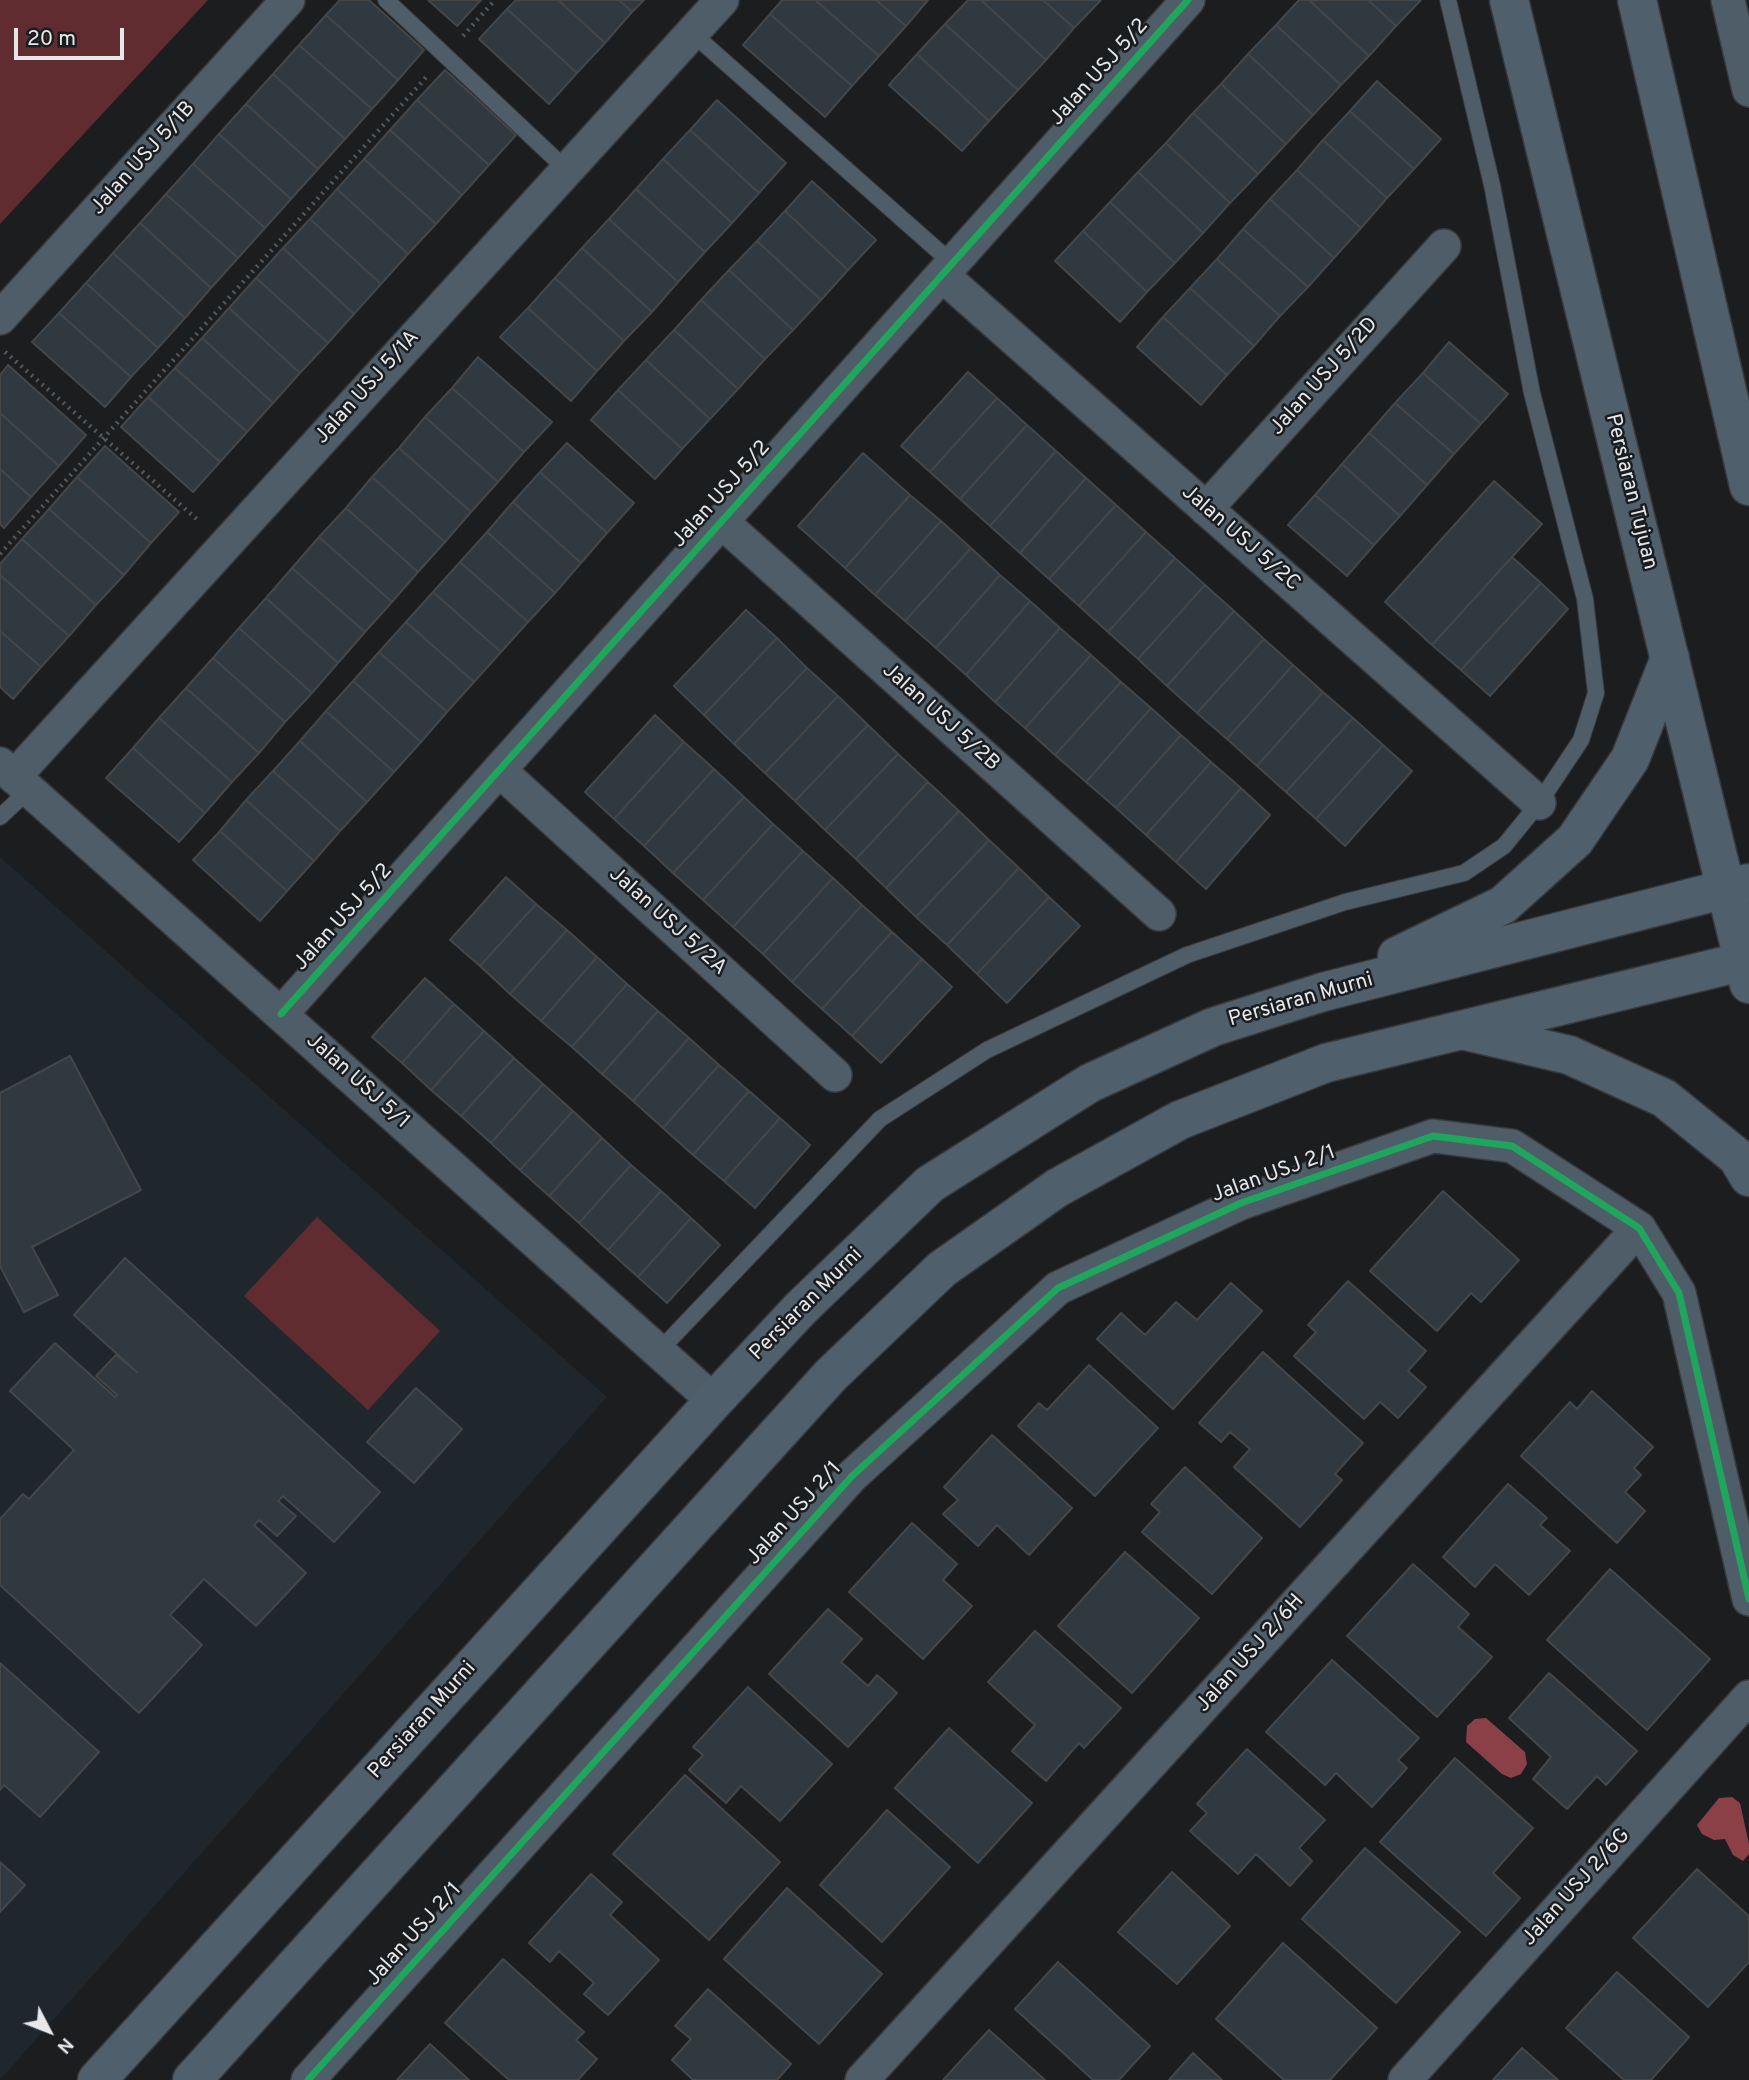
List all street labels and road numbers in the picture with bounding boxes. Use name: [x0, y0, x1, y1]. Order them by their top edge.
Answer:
street label: Jalan USJ 5/2: [1045, 14, 1155, 132]
street label: Jalan USJ 5/1B: [86, 97, 202, 221]
street label: Jalan USJ 5/2D: [1266, 313, 1384, 441]
street label: Jalan USJ 5/1A: [310, 326, 426, 450]
street label: Persiaran Tujuan: [1598, 412, 1662, 572]
street label: Jalan USJ 5/2: [667, 436, 777, 554]
street label: Jalan USJ 5/2C: [1175, 481, 1305, 597]
street label: Jalan USJ 5/2B: [876, 659, 1004, 777]
street label: Jalan USJ 5/2: [289, 859, 399, 977]
street label: Jalan USJ 5/2A: [603, 863, 731, 981]
street label: Persiaran Murni: [1226, 968, 1376, 1034]
street label: Jalan USJ 5/1: [300, 1029, 414, 1135]
street label: Jalan USJ 2/1: [1208, 1141, 1340, 1209]
street label: Persiaran Murni: [745, 1243, 869, 1367]
street label: Jalan USJ 2/1: [742, 1457, 848, 1571]
street label: Jalan USJ 2/6H: [1192, 1590, 1310, 1718]
street label: Persiaran Murni: [364, 1657, 482, 1785]
street label: Jalan USJ 2/6G: [1518, 1824, 1636, 1952]
street label: Jalan USJ 2/1: [362, 1878, 468, 1992]

